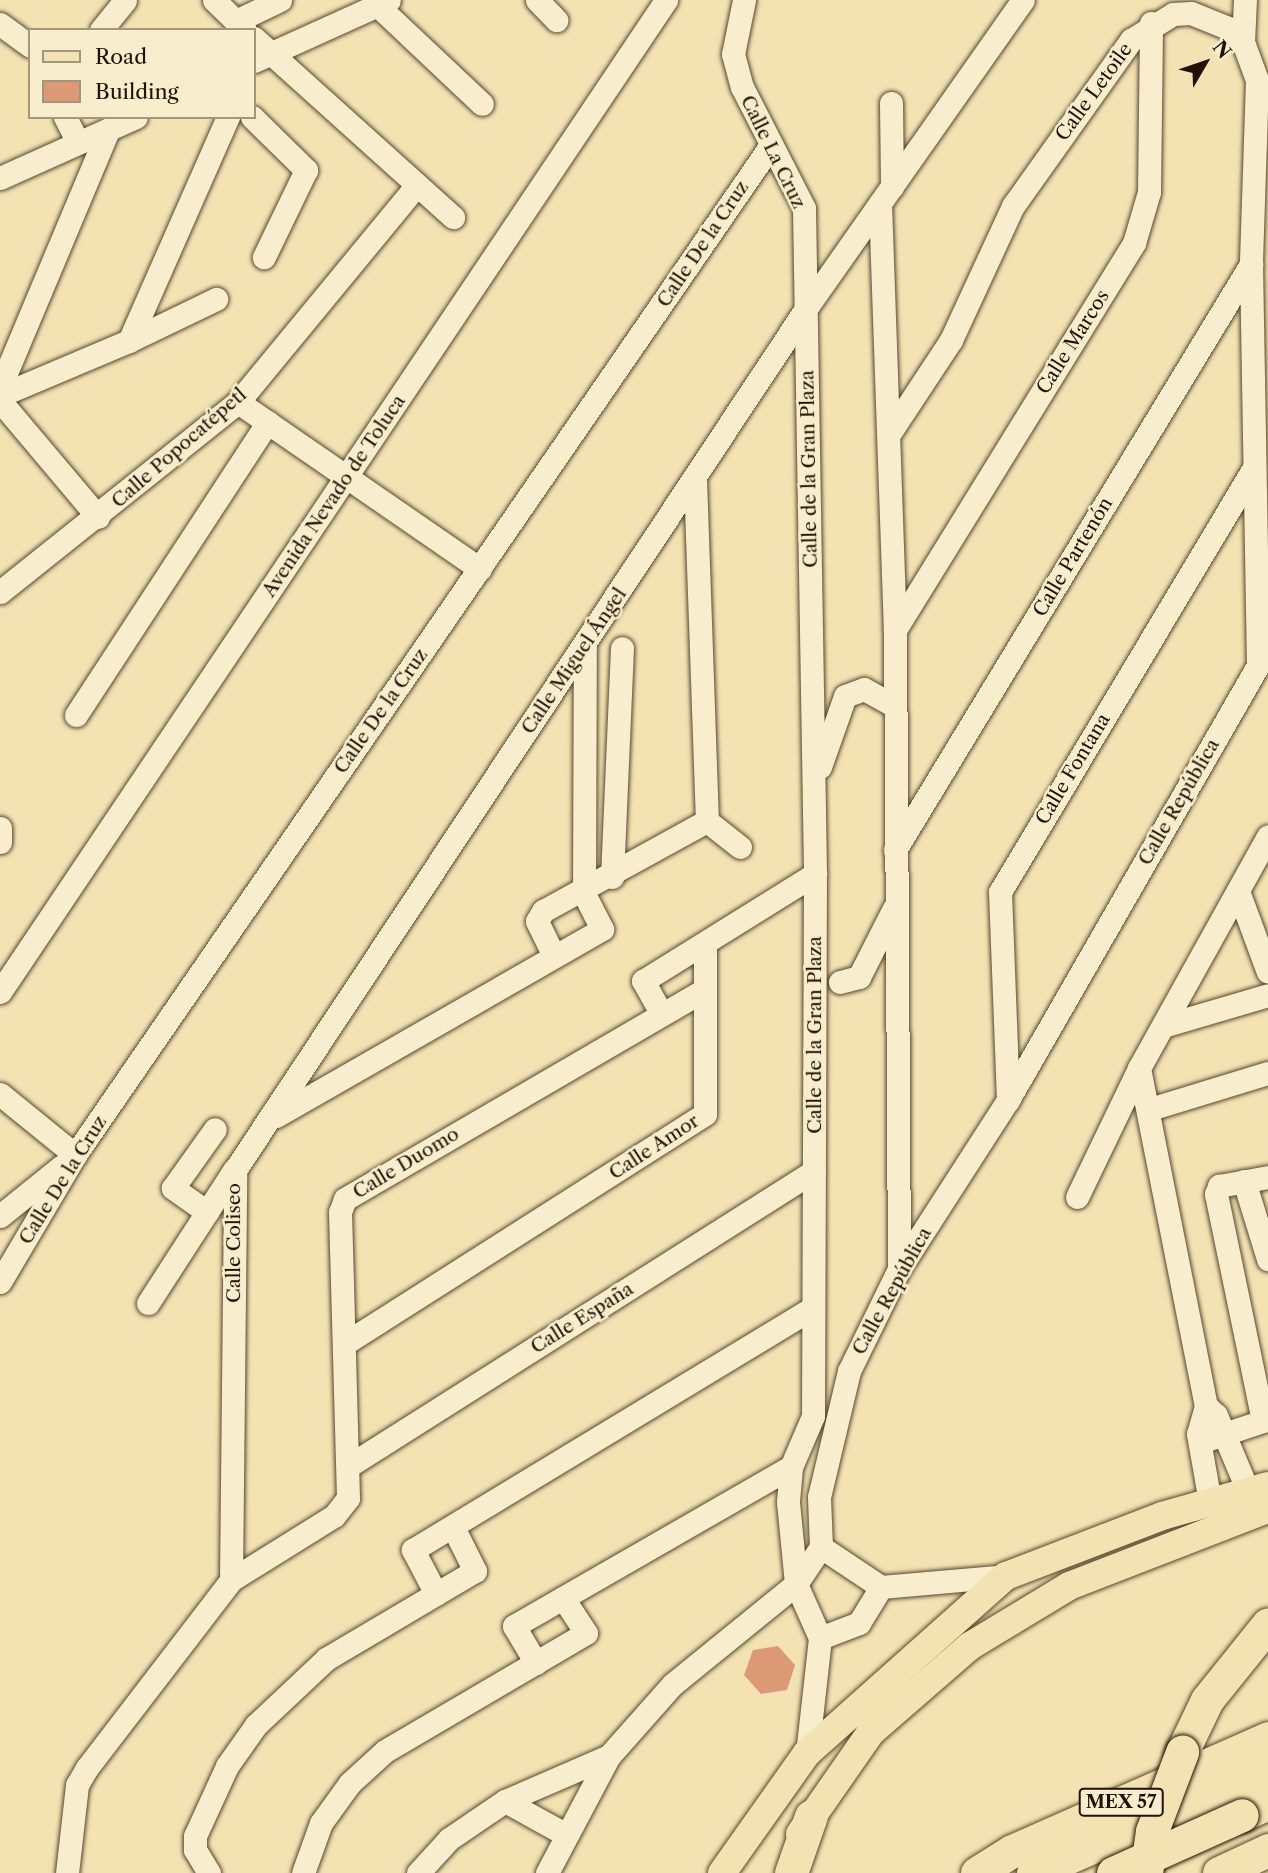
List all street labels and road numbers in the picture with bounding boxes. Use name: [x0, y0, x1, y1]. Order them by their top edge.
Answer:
street label: Calle Letoile: [1051, 39, 1137, 145]
street label: Calle La Cruz: [736, 92, 810, 212]
street label: Calle De la Cruz: [652, 176, 754, 312]
street label: Calle Marcos: [1032, 286, 1114, 398]
street label: Calle de la Gran Plaza: [796, 370, 822, 568]
street label: Calle Popocatépetl: [107, 383, 251, 513]
street label: Avenida Nevado de Toluca: [257, 390, 411, 602]
street label: Calle Partenón: [1029, 493, 1117, 621]
street label: Calle Miguel Ángel: [516, 583, 632, 739]
street label: Calle De la Cruz: [329, 644, 433, 778]
street label: Calle Fontana: [1031, 709, 1115, 829]
street label: Calle República: [1134, 735, 1224, 869]
street label: Calle de la Gran Plaza: [804, 936, 826, 1134]
street label: Calle Amor: [605, 1109, 703, 1185]
street label: Calle De la Cruz: [14, 1111, 112, 1249]
street label: Calle Duomo: [349, 1122, 463, 1204]
street label: Calle Coliseo: [223, 1183, 245, 1303]
street label: Calle República: [848, 1223, 936, 1359]
street label: Calle España: [527, 1277, 637, 1359]
road number: MEX 57: [1077, 1788, 1165, 1816]

